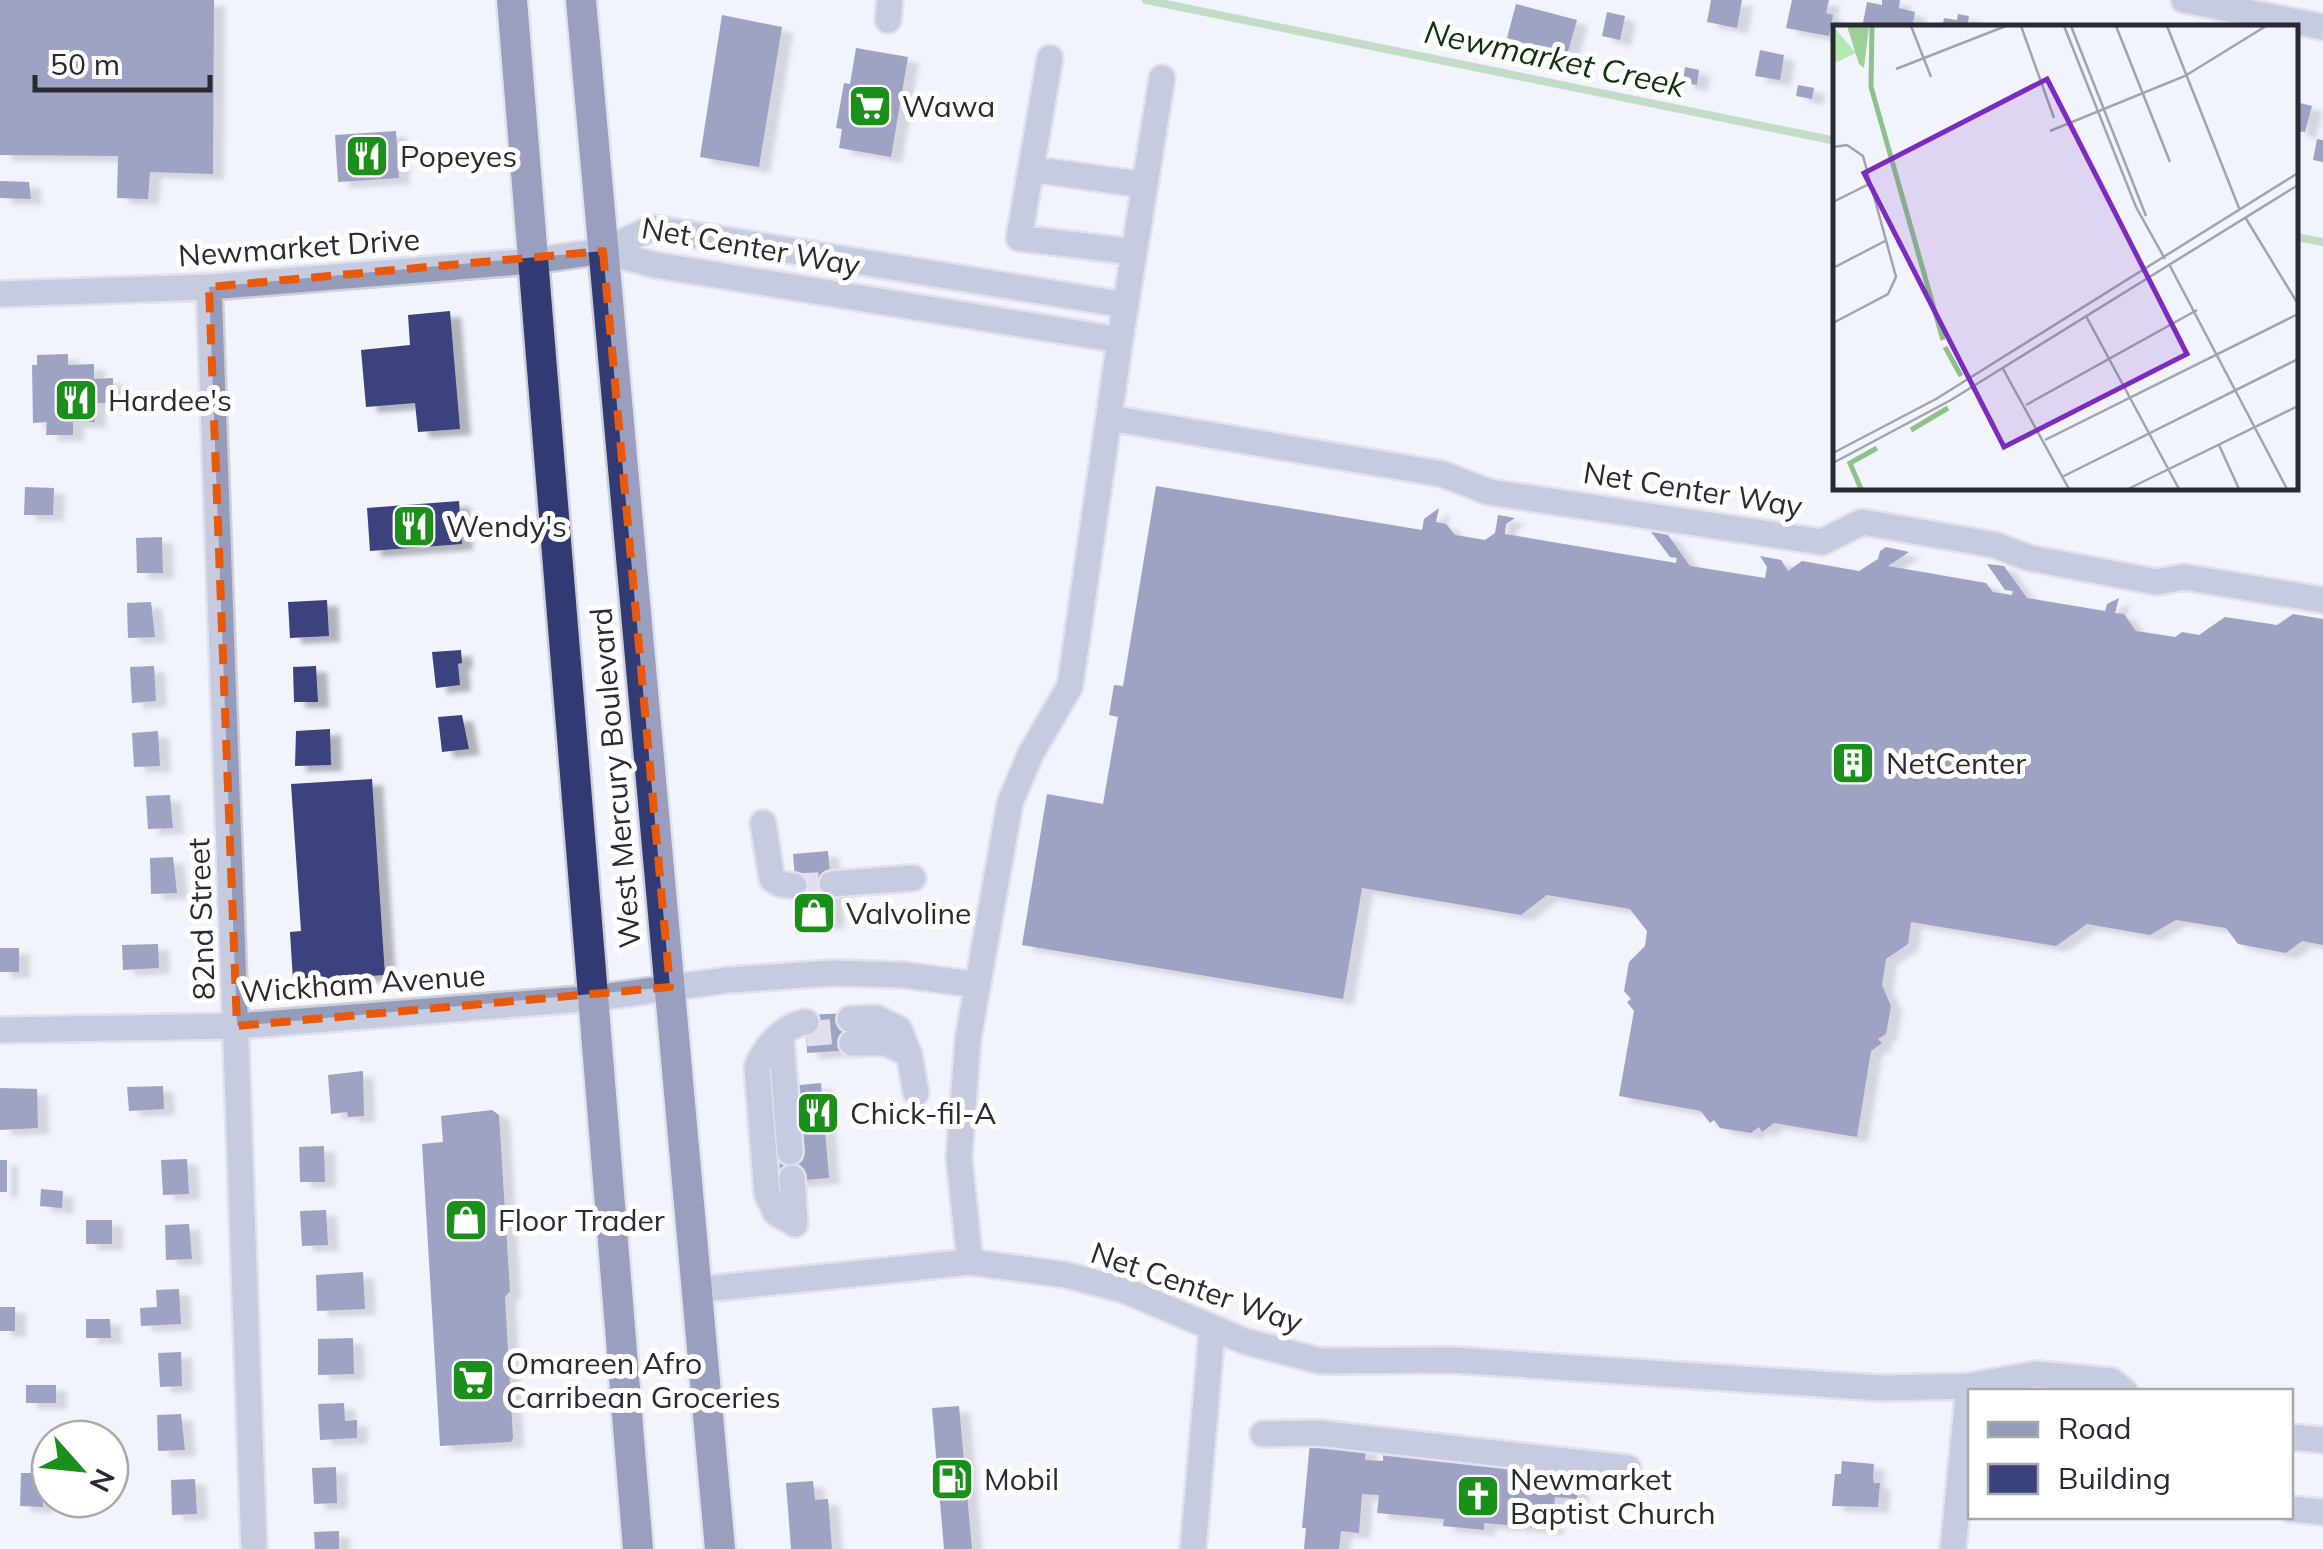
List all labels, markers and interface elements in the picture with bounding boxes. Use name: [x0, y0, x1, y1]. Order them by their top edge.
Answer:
water label: Newmarket Creek: [1421, 11, 1690, 105]
inset map: [1833, 25, 2298, 490]
scale bar: [35, 30, 210, 92]
text: 50 m: [50, 45, 120, 83]
supermarket icon: Wawa: [847, 83, 893, 129]
place label: Wawa: [902, 87, 995, 125]
restaurant icon: Popeyes: [344, 133, 390, 179]
place label: Popeyes: [400, 137, 517, 175]
street label: Net Center Way: [639, 208, 863, 284]
street label: Newmarket Drive: [177, 220, 421, 274]
restaurant icon: Hardee's: [53, 377, 99, 423]
place label: Hardee's: [108, 381, 232, 419]
street label: Net Center Way: [1581, 453, 1805, 525]
restaurant icon: Wendy's: [391, 503, 437, 549]
place label: Wendy's: [446, 507, 567, 545]
street label: West Mercury Boulevard: [581, 606, 649, 950]
building icon: NetCenter: [1830, 740, 1876, 786]
place label: NetCenter: [1886, 744, 2026, 782]
street label: 82nd Street: [179, 837, 223, 1001]
shop icon: Valvoline: [791, 890, 837, 936]
place label: Valvoline: [846, 894, 971, 932]
street label: Wickham Avenue: [239, 955, 487, 1011]
restaurant icon: Chick-fil-A: [795, 1090, 841, 1136]
place label: Chick-fil-A: [850, 1094, 996, 1132]
shop icon: Floor Trader: [443, 1197, 489, 1243]
place label: Floor Trader: [498, 1201, 665, 1239]
street label: Net Center Way: [1086, 1233, 1308, 1341]
place label: Omareen Afro Carribean Groceries: [506, 1344, 781, 1416]
supermarket icon: Omareen Afro Carribean Groceries: [450, 1357, 496, 1403]
legend: [1968, 1389, 2293, 1519]
text: Road: [2058, 1409, 2132, 1447]
north arrow: [30, 1419, 130, 1519]
fuel station icon: Mobil: [929, 1456, 975, 1502]
text: Building: [2058, 1459, 2171, 1497]
place label: Mobil: [984, 1460, 1059, 1498]
place label: Newmarket Baptist Church: [1510, 1460, 1716, 1532]
text: N: [82, 1463, 123, 1498]
church icon: Newmarket Baptist Church: [1455, 1473, 1501, 1519]

